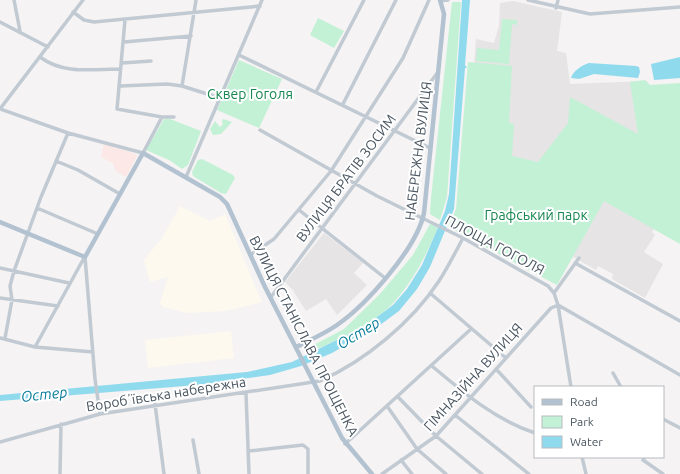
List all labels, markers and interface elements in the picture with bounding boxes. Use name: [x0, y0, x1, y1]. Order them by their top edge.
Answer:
street label: НАБЕРЕЖНА ВУЛИЦЯ: [402, 81, 434, 221]
park label: Сквер Гоголя: [207, 86, 293, 102]
street label: ВУЛИЦЯ БРАТІВ ЗОСИМ: [293, 111, 399, 245]
park label: Графський парк: [484, 207, 588, 223]
street label: ПЛОЩА ГОГОЛЯ: [443, 212, 547, 278]
street label: ВУЛИЦЯ СТАНІСЛАВА ПРОЩЕНКА: [246, 233, 362, 439]
water label: Остер: [334, 314, 382, 352]
street label: ГІМНАЗІЙНА ВУЛИЦЯ: [420, 319, 526, 434]
street label: Воробʼївська набережна: [85, 373, 247, 415]
water label: Остер: [20, 383, 68, 405]
legend: [534, 386, 664, 458]
text: Road: [570, 395, 598, 408]
text: Park: [570, 415, 594, 428]
text: Water: [570, 435, 603, 448]

